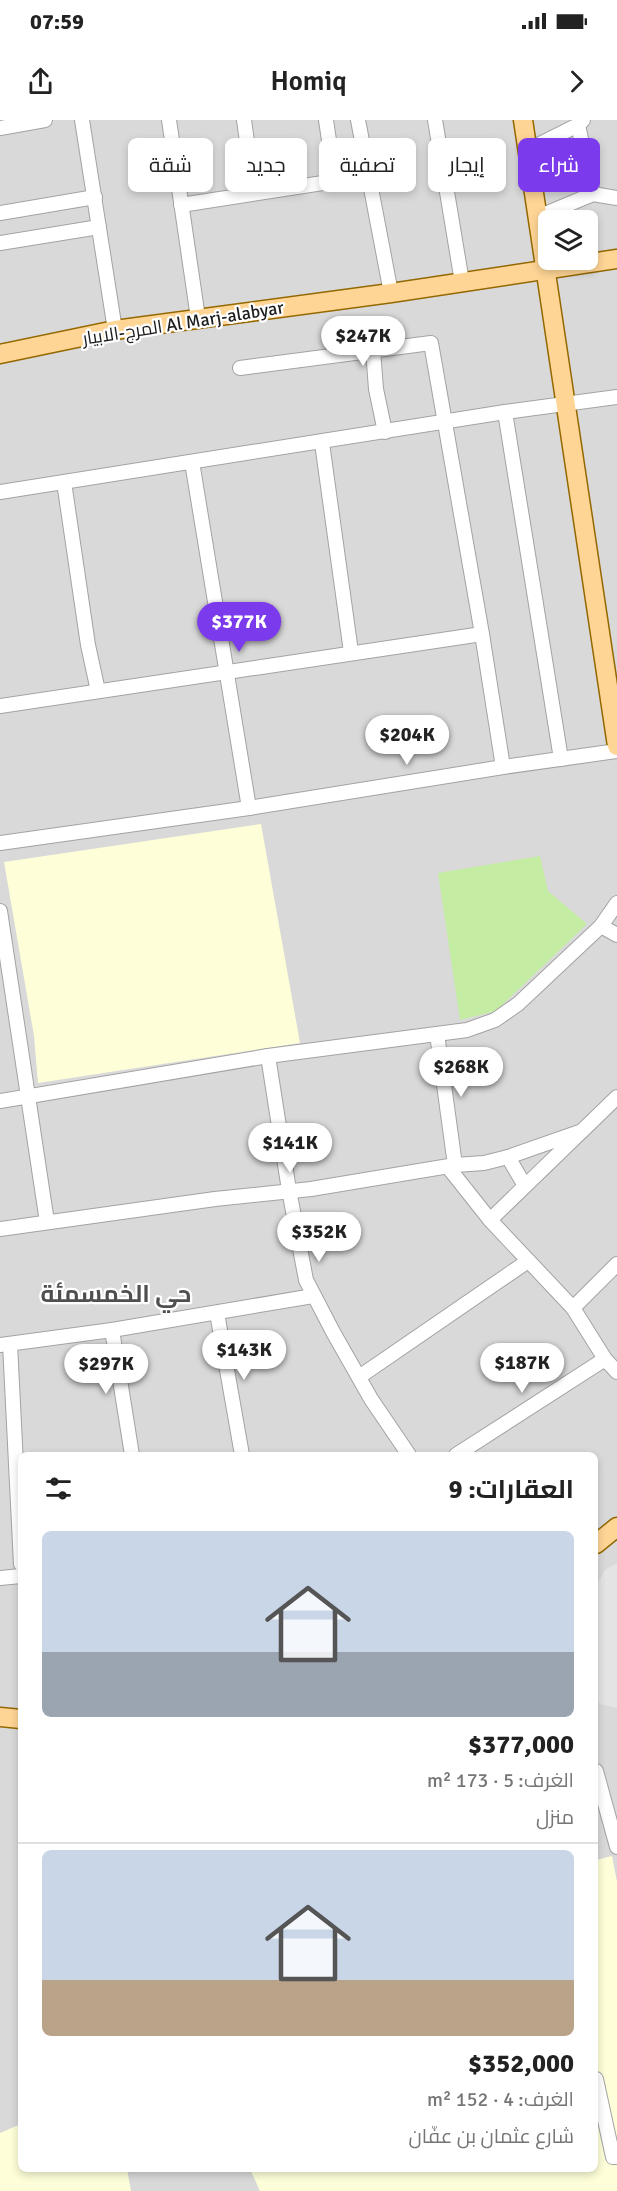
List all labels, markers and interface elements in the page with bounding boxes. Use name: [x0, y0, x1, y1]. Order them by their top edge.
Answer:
text: 07:59: [30, 8, 84, 35]
icon: share: [24, 65, 57, 98]
text: Homiq: [270, 65, 347, 98]
icon: forward: [560, 65, 593, 98]
chip: شقة: [128, 138, 213, 192]
chip: جديد: [225, 138, 307, 192]
chip: تصفية: [319, 138, 416, 192]
chip: إيجار: [428, 138, 506, 192]
chip: شراء: [518, 138, 600, 192]
map controls: [538, 210, 598, 270]
button: layers: [538, 210, 598, 270]
street label: المرج-الابيار Al Marj-alabyar: [80, 296, 286, 351]
pin: $247K: [321, 316, 405, 367]
text: $247K: [335, 323, 391, 348]
pin: $377K: [197, 602, 281, 653]
text: $377K: [211, 609, 267, 634]
pin: $204K: [365, 715, 449, 766]
text: $204K: [379, 722, 435, 747]
pin: $268K: [419, 1047, 503, 1098]
text: $268K: [433, 1054, 489, 1079]
pin: $141K: [248, 1123, 332, 1174]
text: $141K: [262, 1130, 318, 1155]
pin: $352K: [277, 1212, 361, 1263]
text: $352K: [291, 1219, 347, 1244]
district label: حي الخمسمئة: [41, 1279, 191, 1313]
pin: $143K: [202, 1330, 286, 1381]
text: $143K: [216, 1337, 272, 1362]
pin: $187K: [480, 1343, 564, 1394]
pin: $297K: [64, 1344, 148, 1395]
text: $187K: [494, 1350, 550, 1375]
text: $297K: [78, 1351, 134, 1376]
icon: filters: [42, 1472, 75, 1505]
text: العقارات: 9: [448, 1474, 574, 1506]
icon: home: [254, 1570, 362, 1678]
text: $377,000: [468, 1729, 574, 1761]
text: الغرف: 5 · 173 m²: [427, 1768, 574, 1793]
text: منزل: [536, 1805, 574, 1830]
icon: home: [254, 1889, 362, 1997]
text: $352,000: [468, 2048, 574, 2080]
text: الغرف: 4 · 152 m²: [427, 2087, 574, 2112]
text: شارع عثمان بن عفّان: [408, 2124, 574, 2149]

